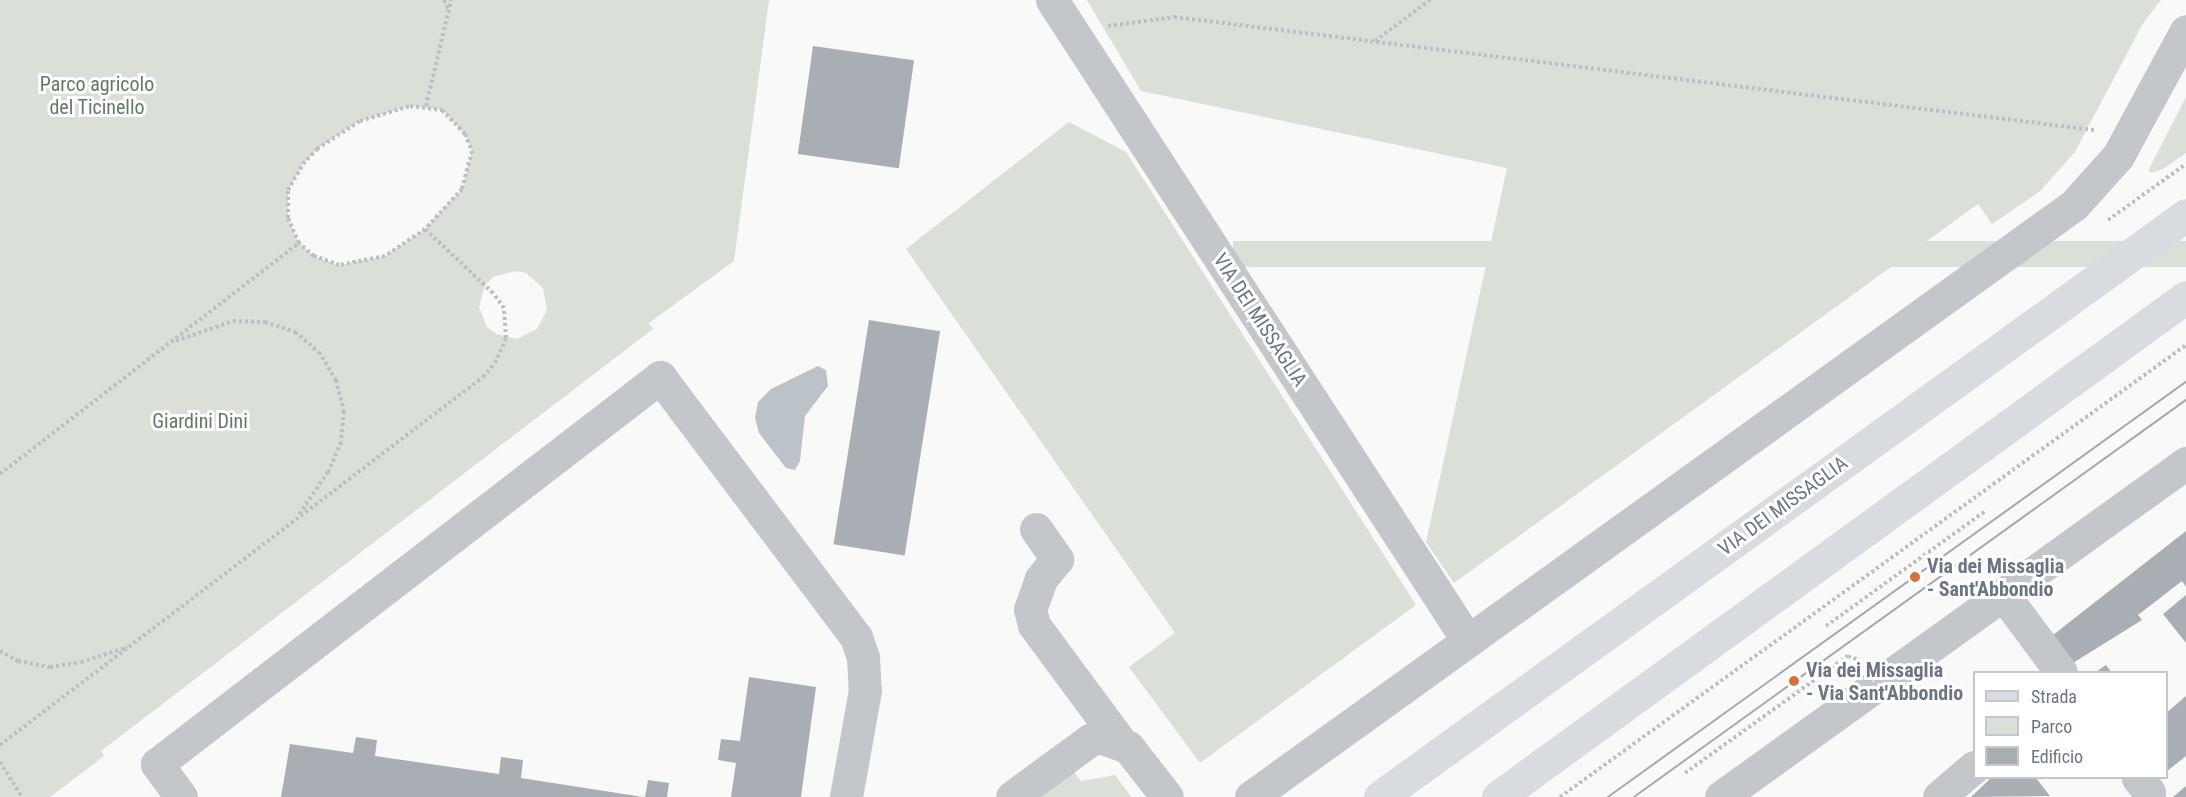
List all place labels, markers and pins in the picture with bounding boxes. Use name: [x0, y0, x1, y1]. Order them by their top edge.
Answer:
place label: Via dei Missaglia - Sant'Abbondio: [1927, 554, 2064, 601]
marker: Via dei Missaglia - Sant'Abbondio: [1908, 570, 1922, 584]
place label: Via dei Missaglia - Via Sant'Abbondio: [1806, 658, 1963, 705]
marker: Via dei Missaglia - Via Sant'Abbondio: [1787, 674, 1801, 688]

